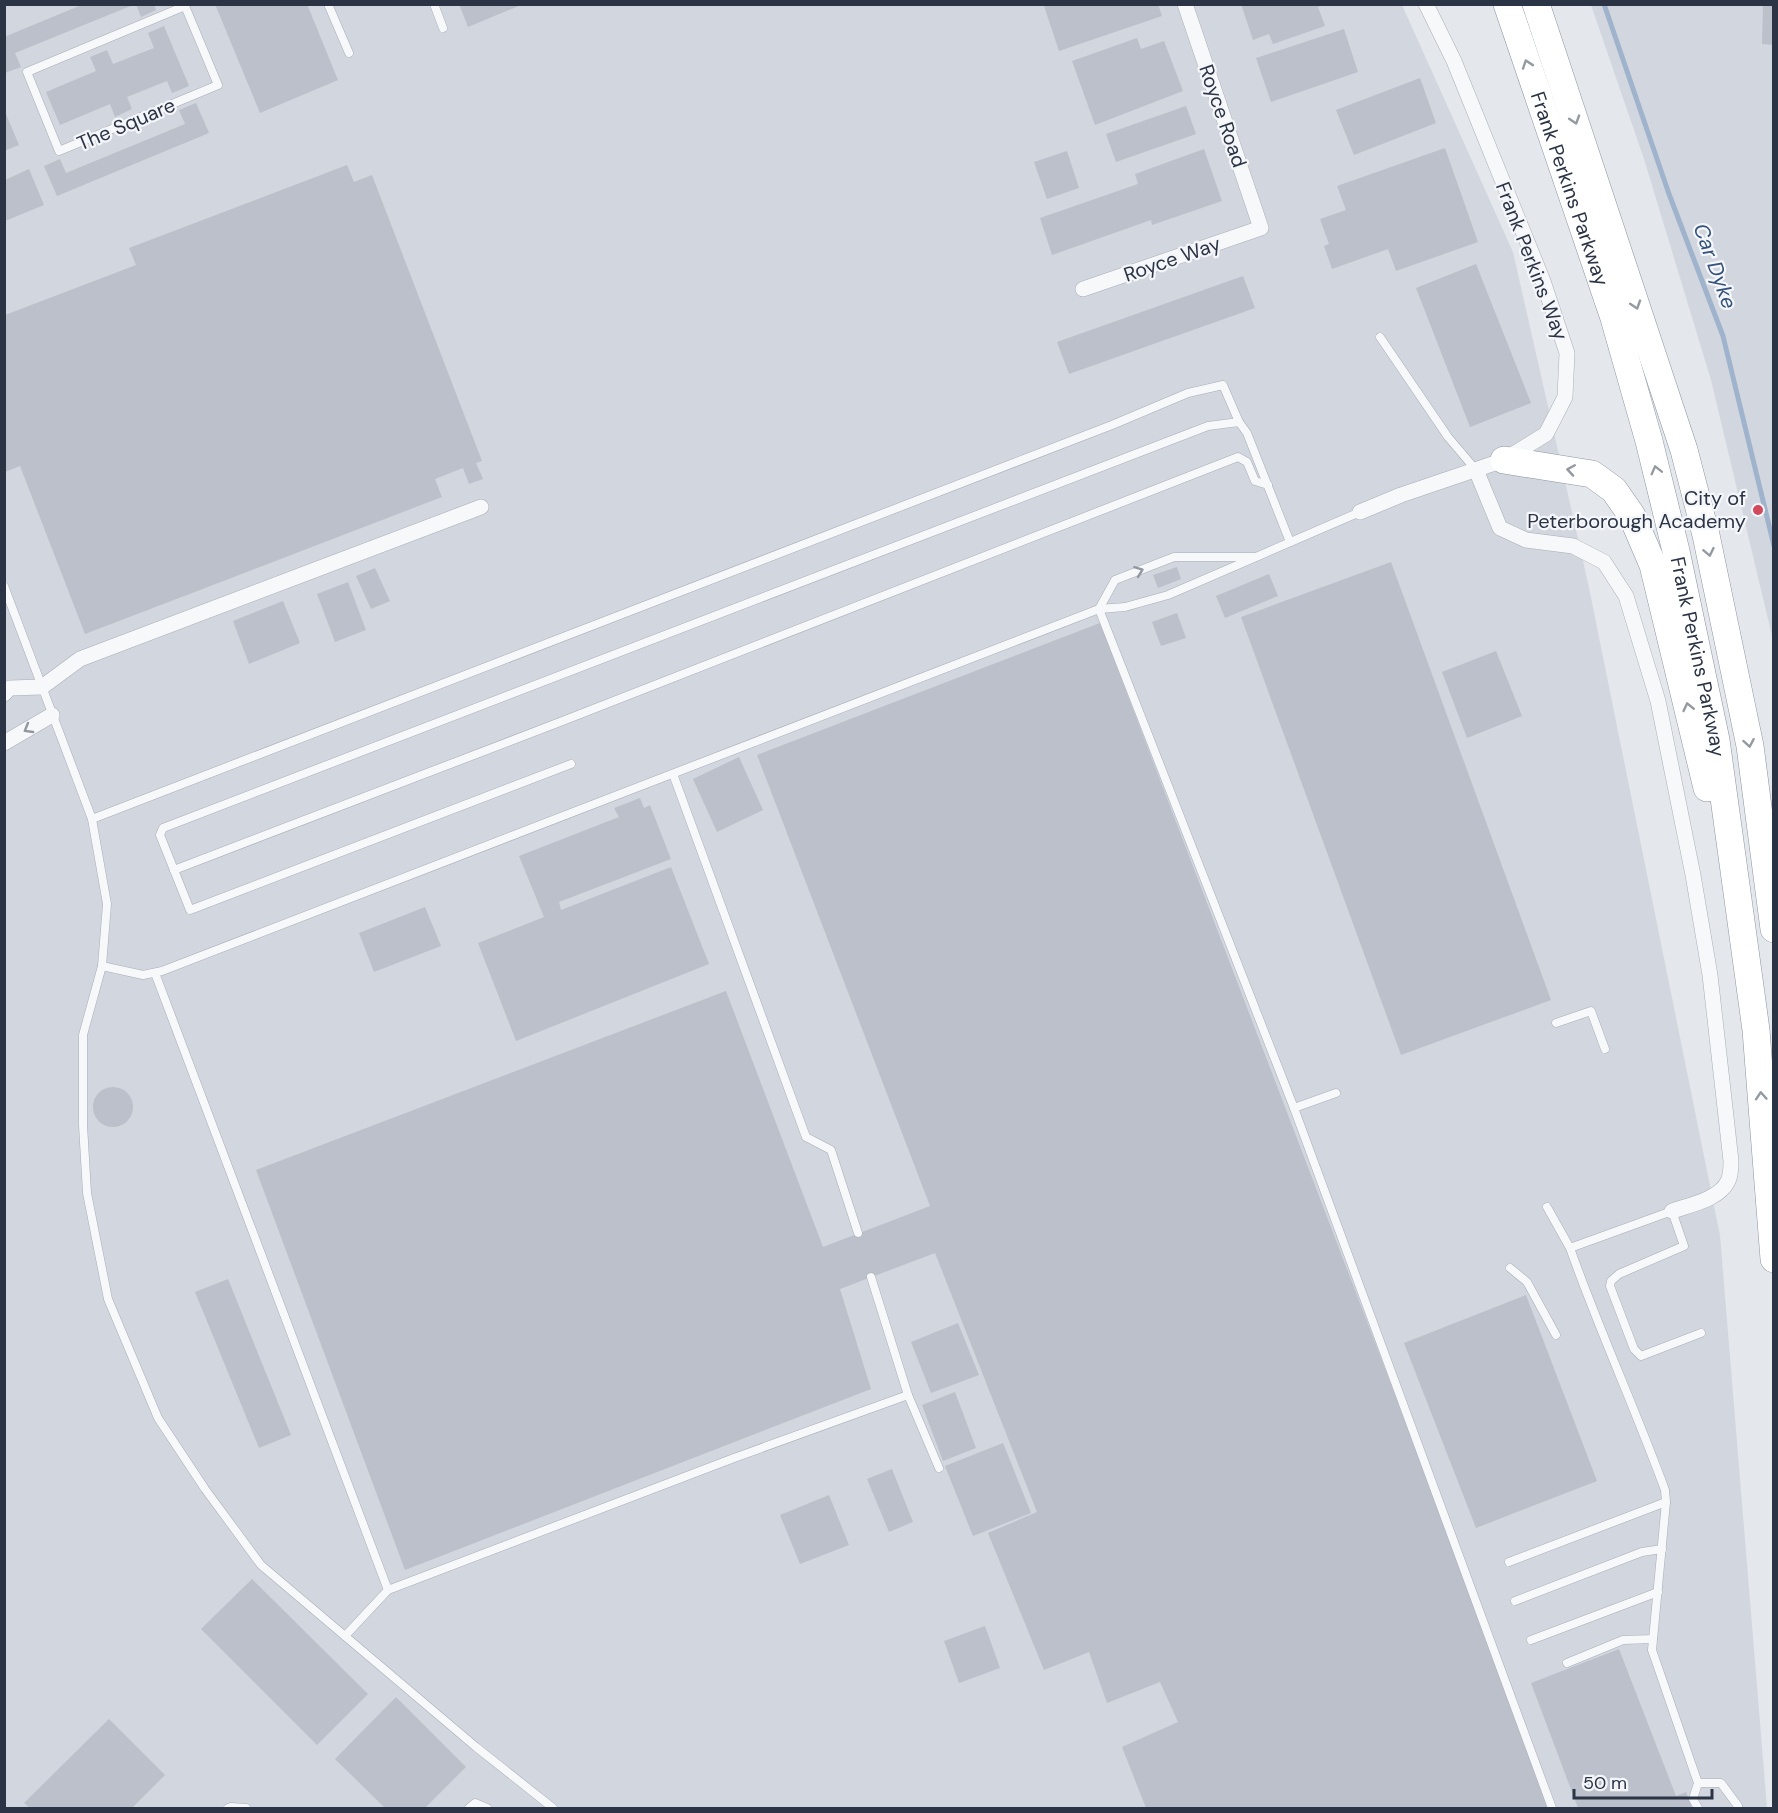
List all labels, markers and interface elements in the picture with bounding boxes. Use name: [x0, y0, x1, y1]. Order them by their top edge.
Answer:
one-way arrow: [1522, 59, 1534, 70]
street label: Royce Road: [1193, 61, 1253, 171]
street label: Frank Perkins Parkway: [1525, 88, 1615, 289]
street label: The Square: [73, 92, 179, 156]
one-way arrow: [1567, 114, 1580, 125]
street label: Frank Perkins Way: [1490, 178, 1574, 344]
water label: Car Dyke: [1687, 219, 1743, 313]
street label: Royce Way: [1120, 230, 1224, 288]
one-way arrow: [1629, 299, 1641, 310]
one-way arrow: [1567, 465, 1576, 477]
one-way arrow: [1651, 465, 1664, 475]
place label: City of Peterborough Academy: [1527, 485, 1746, 534]
marker: City of Peterborough Academy: [1751, 503, 1765, 517]
one-way arrow: [1702, 547, 1715, 557]
street label: Frank Perkins Parkway: [1665, 554, 1731, 758]
one-way arrow: [1133, 565, 1143, 578]
one-way arrow: [1682, 702, 1695, 712]
one-way arrow: [24, 722, 34, 733]
one-way arrow: [1742, 738, 1755, 748]
one-way arrow: [1755, 1092, 1768, 1101]
scale bar: [1574, 1762, 1712, 1800]
text: 50 m: [1583, 1771, 1627, 1795]

